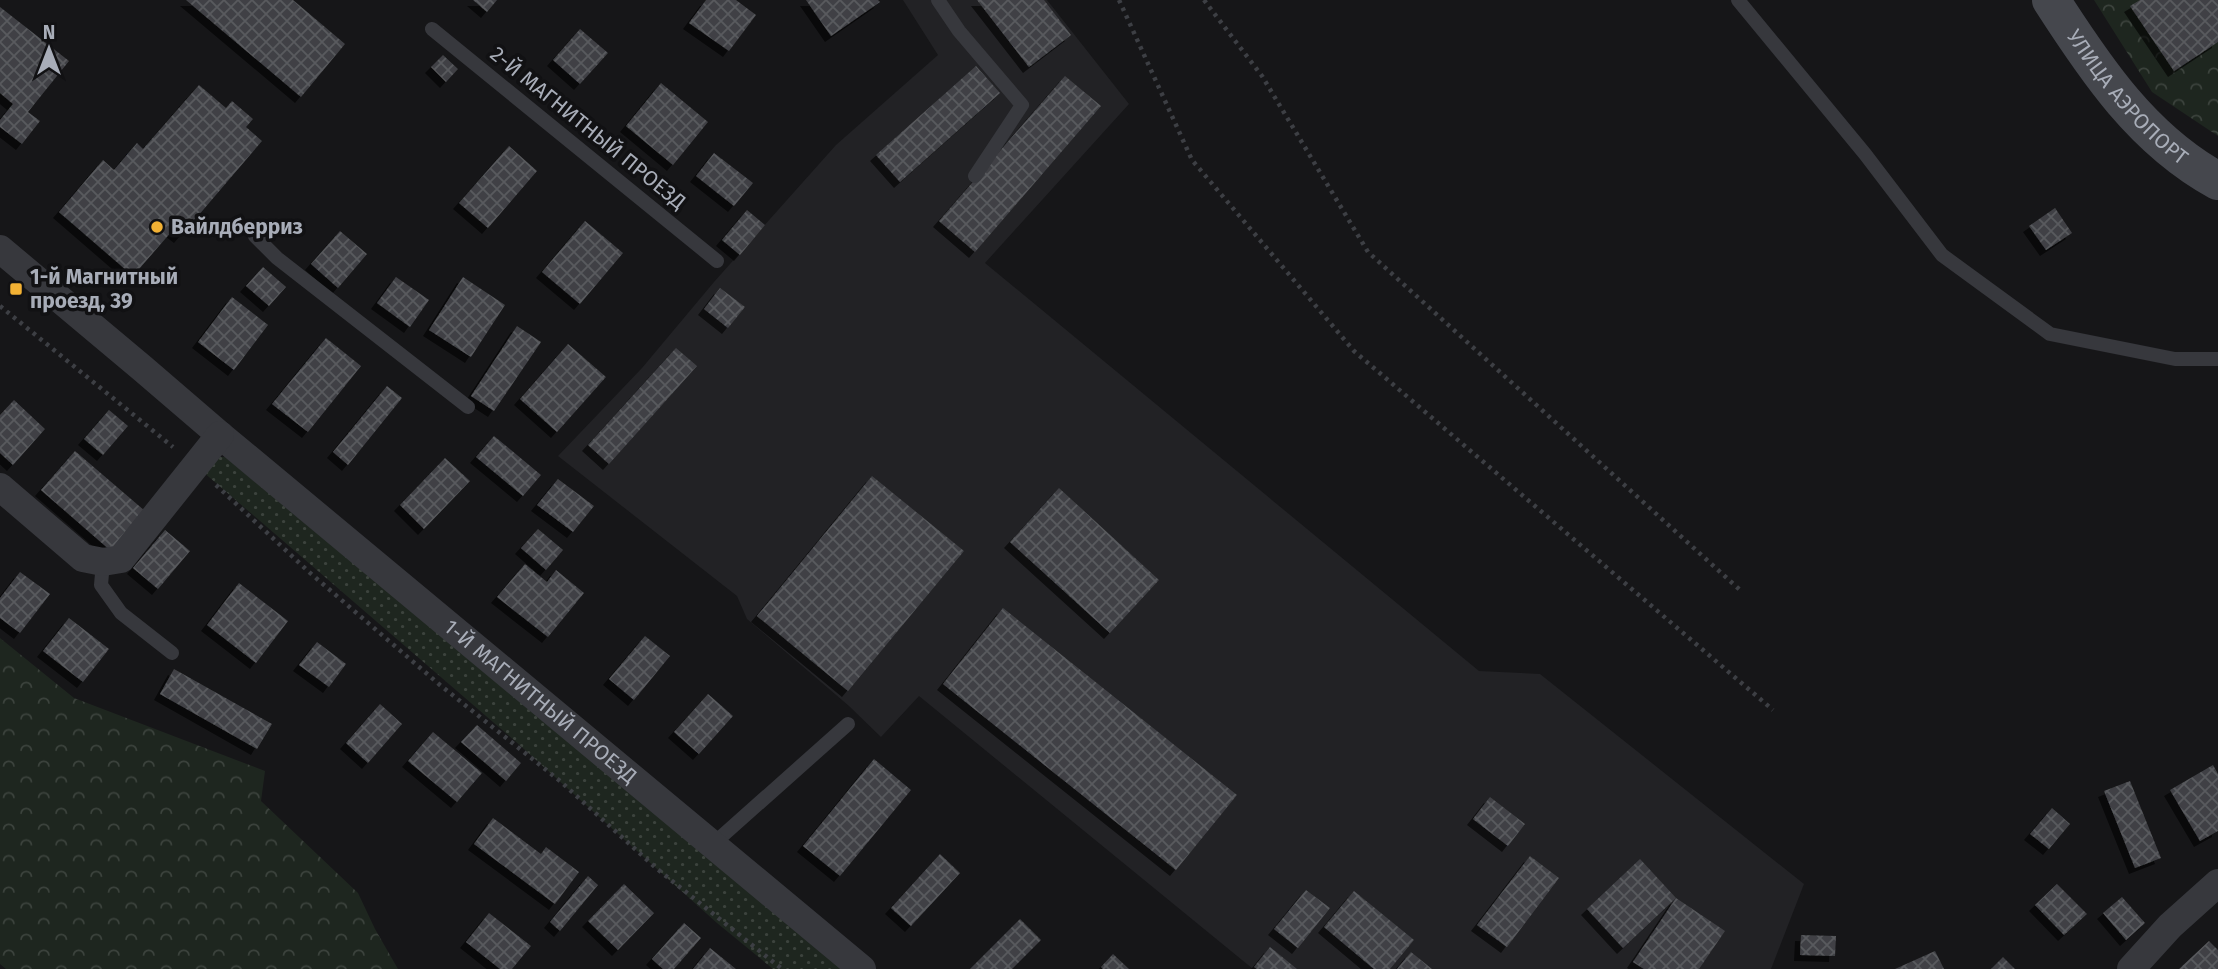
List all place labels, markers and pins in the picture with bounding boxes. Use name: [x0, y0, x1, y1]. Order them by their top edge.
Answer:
place label: Вайлдберриз: [171, 214, 303, 240]
marker: Вайлдберриз: [149, 219, 165, 235]
place label: 1-й Магнитный проезд, 39: [30, 264, 178, 314]
marker: 1-й Магнитный проезд, 39: [8, 281, 24, 297]

